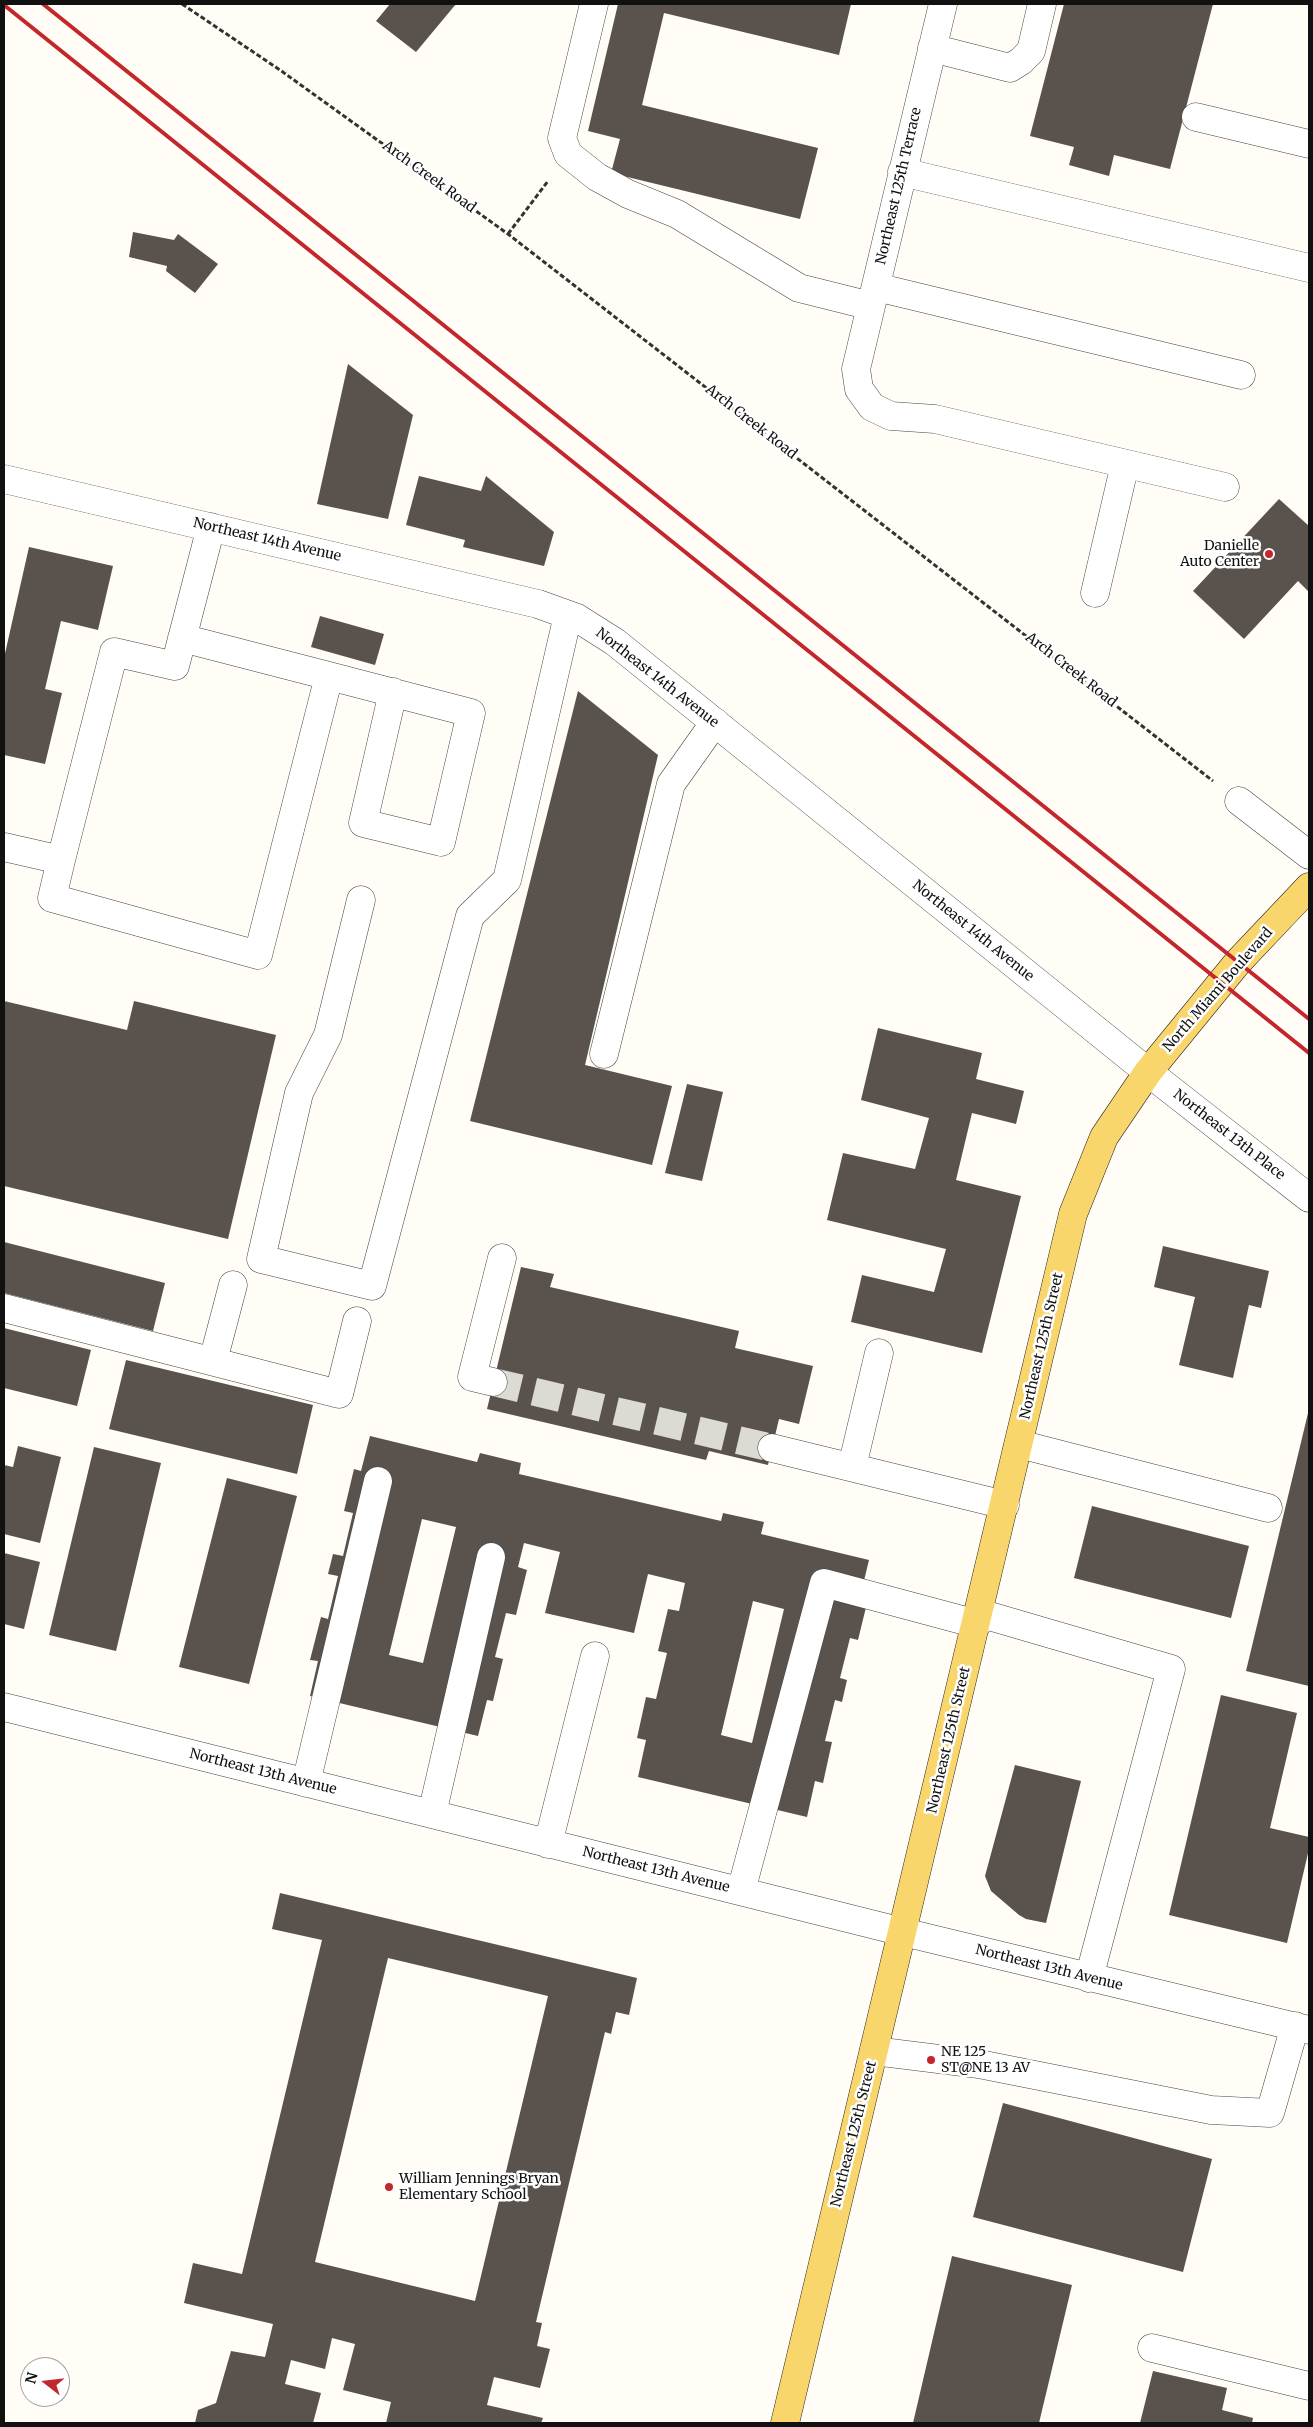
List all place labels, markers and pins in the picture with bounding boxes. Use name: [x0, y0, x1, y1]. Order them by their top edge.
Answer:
place label: Danielle Auto Center: [1180, 538, 1259, 570]
marker: Danielle Auto Center: [1263, 548, 1275, 560]
place label: NE 125 ST@NE 13 AV: [941, 2044, 1030, 2076]
marker: NE 125 ST@NE 13 AV: [925, 2054, 937, 2066]
place label: William Jennings Bryan Elementary School: [399, 2171, 559, 2204]
marker: William Jennings Bryan Elementary School: [383, 2181, 395, 2193]

